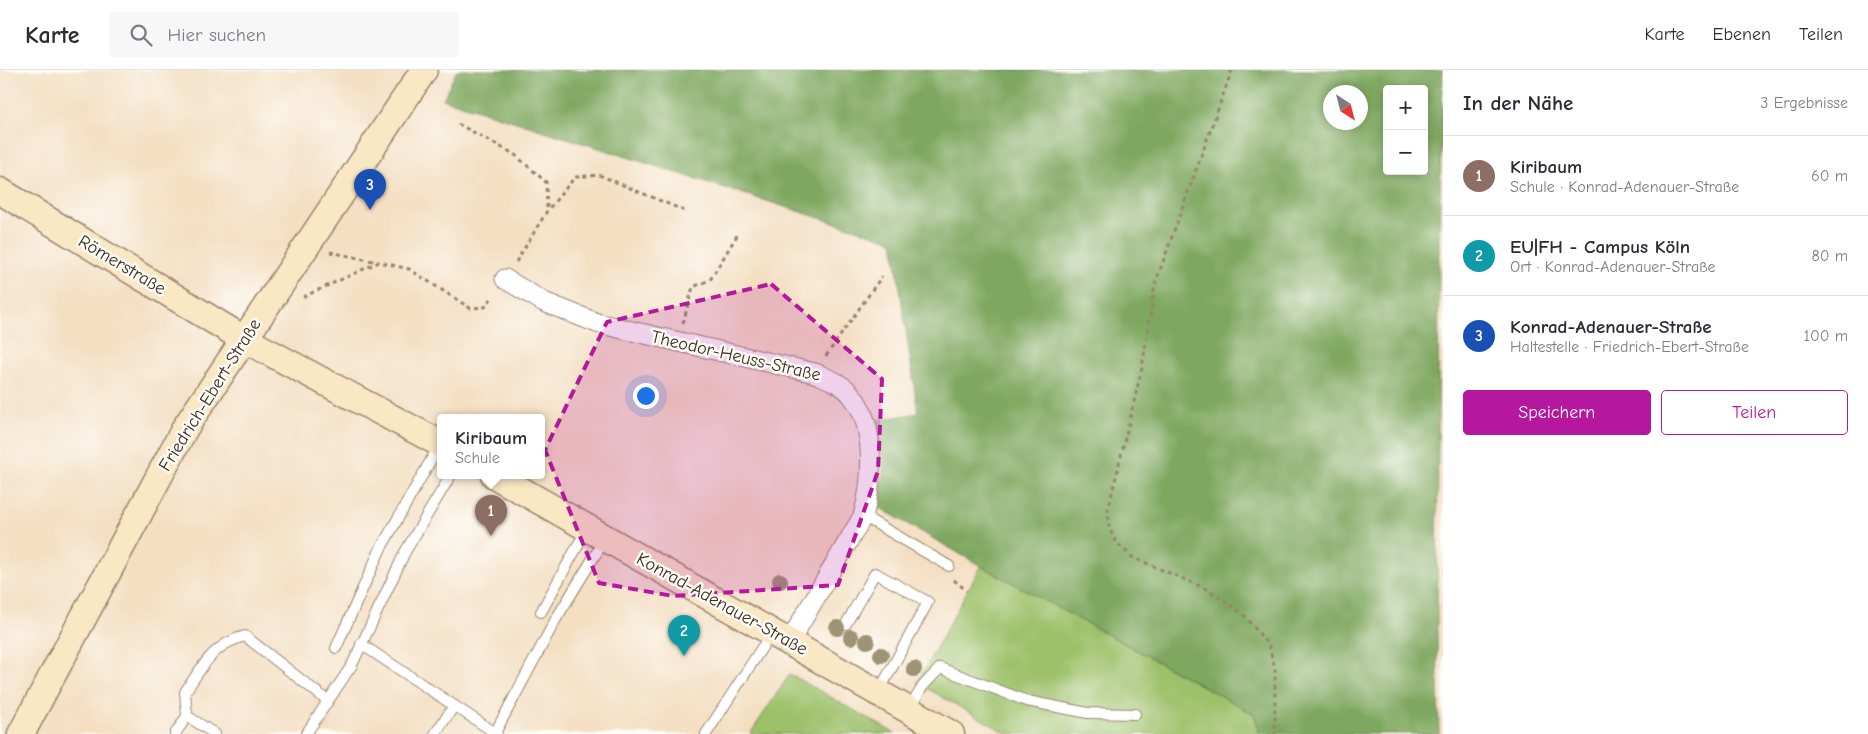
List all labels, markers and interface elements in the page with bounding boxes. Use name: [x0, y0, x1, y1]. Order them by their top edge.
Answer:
search box: [109, 12, 459, 57]
text: Karte: [25, 21, 79, 49]
icon: search: [127, 21, 155, 49]
text: Hier suchen: [167, 24, 266, 46]
text: Karte: [1644, 24, 1685, 45]
text: Ebenen: [1713, 24, 1771, 45]
text: Teilen: [1799, 24, 1843, 45]
north arrow: [1323, 85, 1368, 130]
map controls: [1383, 85, 1428, 175]
button: +: [1383, 85, 1428, 130]
text: In der Nähe: [1463, 91, 1573, 115]
text: 3 Ergebnisse: [1760, 94, 1848, 112]
button: −: [1383, 130, 1428, 175]
text: Kiribaum: [1510, 156, 1582, 178]
text: 1: [1476, 167, 1482, 185]
text: 60 m: [1811, 167, 1848, 185]
pin: 3: [354, 169, 386, 210]
text: Schule · Konrad-Adenauer-Straße: [1510, 178, 1739, 196]
street label: Römerstraße: [74, 231, 170, 299]
text: EU|FH - Campus Köln: [1510, 236, 1690, 258]
text: 2: [1475, 247, 1483, 265]
text: 80 m: [1811, 247, 1848, 265]
text: Ort · Konrad-Adenauer-Straße: [1510, 258, 1716, 276]
street label: Friedrich-Ebert-Straße: [155, 315, 265, 475]
text: Konrad-Adenauer-Straße: [1510, 316, 1712, 338]
street label: Theodor-Heuss-Straße: [649, 326, 823, 386]
text: 3: [1475, 327, 1483, 345]
text: 100 m: [1804, 327, 1848, 345]
text: Haltestelle · Friedrich-Ebert-Straße: [1510, 338, 1749, 356]
your location: [633, 383, 659, 409]
button: Speichern: [1463, 390, 1651, 435]
button: Teilen: [1661, 390, 1848, 435]
popup: [437, 414, 545, 479]
text: Kiribaum: [455, 427, 527, 449]
text: Schule: [455, 449, 500, 467]
pin: 1: [475, 495, 507, 536]
street label: Konrad-Adenauer-Straße: [633, 548, 811, 660]
pin: 2: [668, 615, 700, 656]

